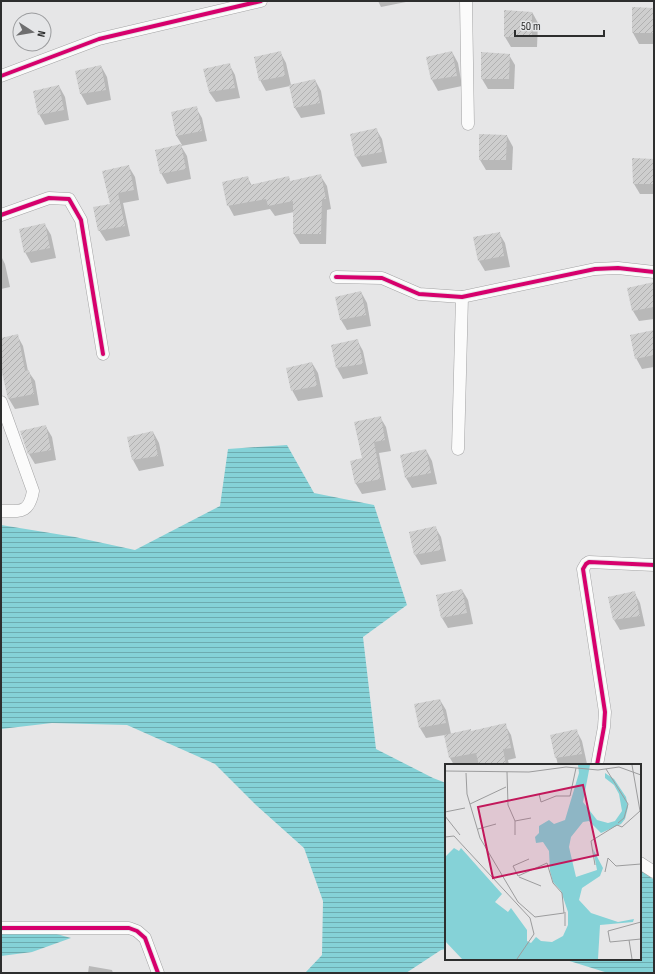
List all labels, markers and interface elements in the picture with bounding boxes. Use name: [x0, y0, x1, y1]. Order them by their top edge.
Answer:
north arrow: [12, 12, 52, 52]
scale bar: [515, 12, 604, 38]
text: 50 m: [521, 19, 541, 34]
text: N: [34, 30, 48, 38]
inset map: [445, 764, 641, 960]

